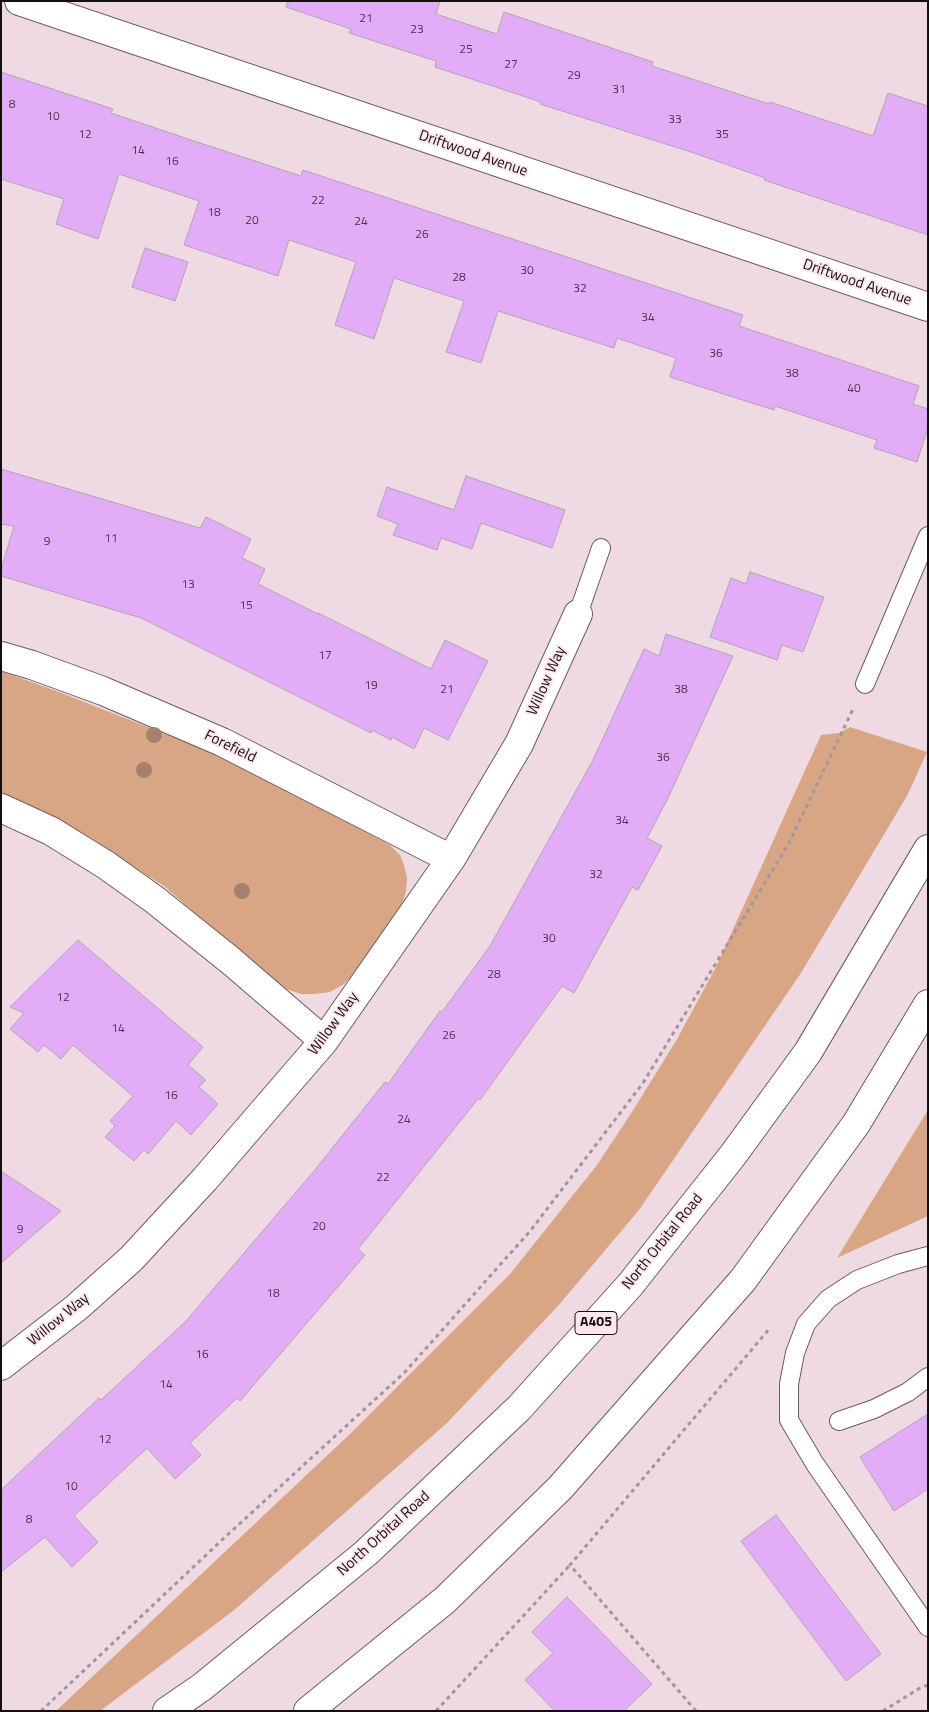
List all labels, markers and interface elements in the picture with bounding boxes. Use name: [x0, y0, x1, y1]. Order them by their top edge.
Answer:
house number: 21: [359, 12, 373, 26]
house number: 23: [410, 23, 424, 37]
house number: 25: [459, 43, 473, 57]
house number: 27: [504, 58, 518, 72]
house number: 29: [567, 69, 581, 83]
house number: 31: [612, 83, 626, 97]
house number: 8: [9, 98, 15, 112]
house number: 10: [46, 110, 60, 124]
house number: 33: [668, 113, 682, 127]
street label: Driftwood Avenue: [416, 127, 530, 181]
house number: 12: [78, 128, 92, 142]
house number: 35: [715, 128, 729, 142]
house number: 14: [131, 144, 145, 158]
house number: 16: [165, 155, 179, 169]
house number: 22: [311, 194, 325, 208]
house number: 18: [207, 206, 221, 220]
house number: 20: [245, 214, 259, 228]
house number: 24: [354, 215, 368, 229]
house number: 26: [415, 228, 429, 242]
street label: Driftwood Avenue: [800, 256, 914, 310]
house number: 30: [520, 264, 534, 278]
house number: 28: [452, 271, 466, 285]
house number: 32: [573, 282, 587, 296]
house number: 34: [641, 311, 655, 325]
house number: 36: [709, 347, 723, 361]
house number: 38: [785, 367, 799, 381]
house number: 40: [847, 382, 861, 396]
house number: 11: [104, 532, 118, 546]
house number: 9: [44, 535, 50, 549]
house number: 13: [181, 578, 195, 592]
house number: 15: [239, 599, 253, 613]
street label: Willow Way: [524, 644, 570, 718]
house number: 17: [318, 649, 332, 663]
house number: 19: [364, 679, 378, 693]
house number: 21: [440, 683, 454, 697]
house number: 38: [674, 683, 688, 697]
street label: Forefield: [201, 727, 259, 767]
house number: 36: [656, 751, 670, 765]
house number: 34: [615, 814, 629, 828]
house number: 32: [589, 868, 603, 882]
house number: 30: [542, 932, 556, 946]
house number: 28: [487, 968, 501, 982]
street label: Willow Way: [305, 989, 363, 1059]
house number: 12: [56, 991, 70, 1005]
house number: 14: [111, 1022, 125, 1036]
house number: 26: [442, 1029, 456, 1043]
house number: 16: [164, 1089, 178, 1103]
house number: 24: [397, 1113, 411, 1127]
house number: 22: [376, 1171, 390, 1185]
street label: North Orbital Road: [619, 1190, 707, 1294]
house number: 20: [312, 1220, 326, 1234]
house number: 9: [17, 1223, 23, 1237]
house number: 18: [266, 1287, 280, 1301]
street label: Willow Way: [25, 1290, 93, 1350]
road number: A405: [575, 1312, 617, 1335]
house number: 16: [195, 1348, 209, 1362]
house number: 14: [159, 1378, 173, 1392]
house number: 12: [98, 1433, 112, 1447]
house number: 10: [64, 1480, 78, 1494]
street label: North Orbital Road: [334, 1488, 434, 1580]
house number: 8: [26, 1513, 32, 1527]

